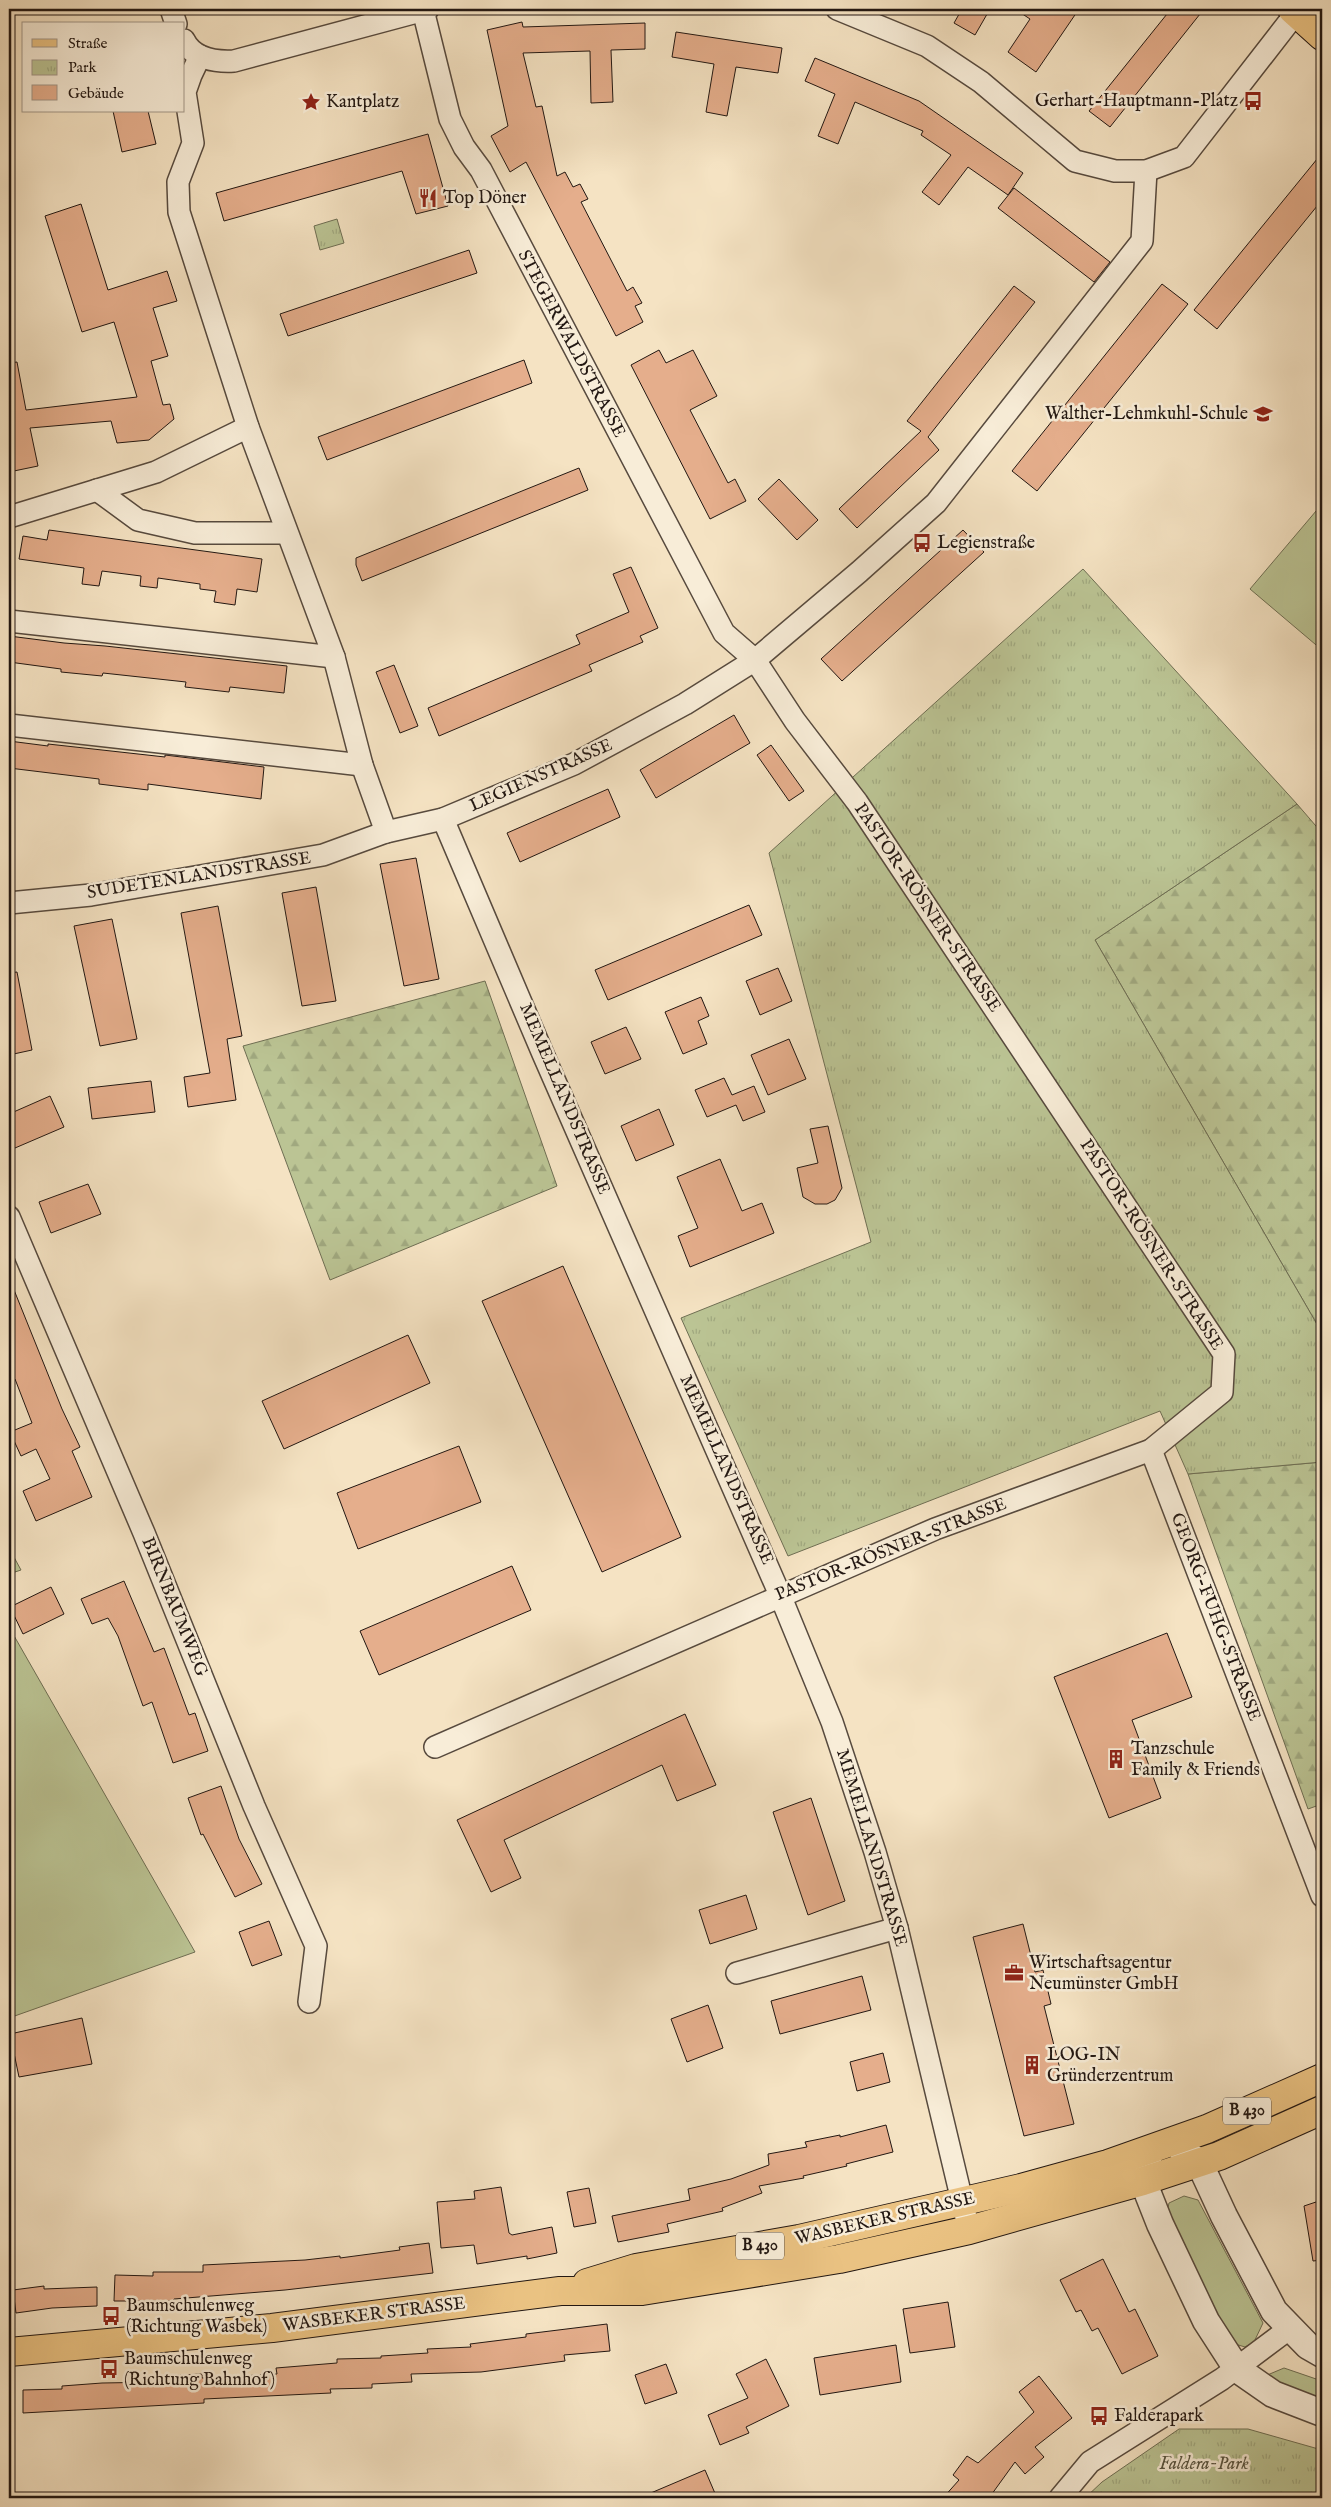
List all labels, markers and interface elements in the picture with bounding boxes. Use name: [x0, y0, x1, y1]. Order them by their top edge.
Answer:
legend: [22, 22, 185, 112]
text: Straße: [68, 34, 108, 53]
text: Park: [68, 58, 98, 77]
text: Gebäude: [68, 84, 124, 103]
place label: Gerhart-Hauptmann-Platz: [1035, 90, 1238, 113]
bus stop icon: Gerhart-Hauptmann-Platz: [1242, 90, 1264, 112]
place icon: Kantplatz: [300, 91, 322, 113]
place label: Kantplatz: [326, 91, 399, 114]
restaurant icon: Top Döner: [417, 187, 439, 209]
place label: Top Döner: [443, 187, 527, 210]
street label: STEGERWALDSTRASSE: [512, 246, 630, 442]
place label: Walther-Lehmkuhl-Schule: [1045, 403, 1248, 426]
school or university icon: Walther-Lehmkuhl-Schule: [1252, 403, 1274, 425]
bus stop icon: Legienstraße: [911, 532, 933, 554]
place label: Legienstraße: [937, 532, 1035, 555]
street label: LEGIENSTRASSE: [466, 734, 616, 818]
street label: PASTOR-RÖSNER-STRASSE: [848, 798, 1007, 1017]
street label: SUDETENLANDSTRASSE: [85, 847, 313, 905]
street label: MEMELLANDSTRASSE: [513, 1000, 615, 1198]
street label: PASTOR-RÖSNER-STRASSE: [1074, 1134, 1229, 1355]
street label: MEMELLANDSTRASSE: [674, 1371, 778, 1569]
street label: PASTOR-RÖSNER-STRASSE: [772, 1492, 1010, 1607]
street label: GEORG-FUHG-STRASSE: [1165, 1510, 1265, 1724]
street label: BIRNBAUMWEG: [136, 1534, 213, 1681]
place label: Tanzschule Family & Friends: [1131, 1738, 1260, 1782]
street label: MEMELLANDSTRASSE: [830, 1746, 912, 1950]
building icon: Tanzschule Family & Friends: [1105, 1748, 1127, 1770]
place label: Wirtschaftsagentur Neumünster GmbH: [1029, 1952, 1179, 1996]
office icon: Wirtschaftsagentur Neumünster GmbH: [1003, 1962, 1025, 1984]
place label: LOG-IN Gründerzentrum: [1047, 2044, 1174, 2088]
building icon: LOG-IN Gründerzentrum: [1021, 2054, 1043, 2076]
road number: B 430: [1223, 2098, 1271, 2124]
street label: WASBEKER STRASSE: [793, 2187, 977, 2251]
road number: B 430: [736, 2232, 784, 2260]
street label: WASBEKER STRASSE: [281, 2292, 467, 2338]
place label: Baumschulenweg (Richtung Wasbek): [126, 2295, 267, 2339]
bus stop icon: Baumschulenweg (Richtung Wasbek): [100, 2305, 122, 2327]
place label: Baumschulenweg (Richtung Bahnhof): [124, 2348, 275, 2392]
bus stop icon: Baumschulenweg (Richtung Bahnhof): [98, 2358, 120, 2380]
bus stop icon: Falderapark: [1088, 2405, 1110, 2427]
place label: Falderapark: [1114, 2405, 1204, 2428]
park label: Faldera-Park: [1159, 2453, 1249, 2476]

